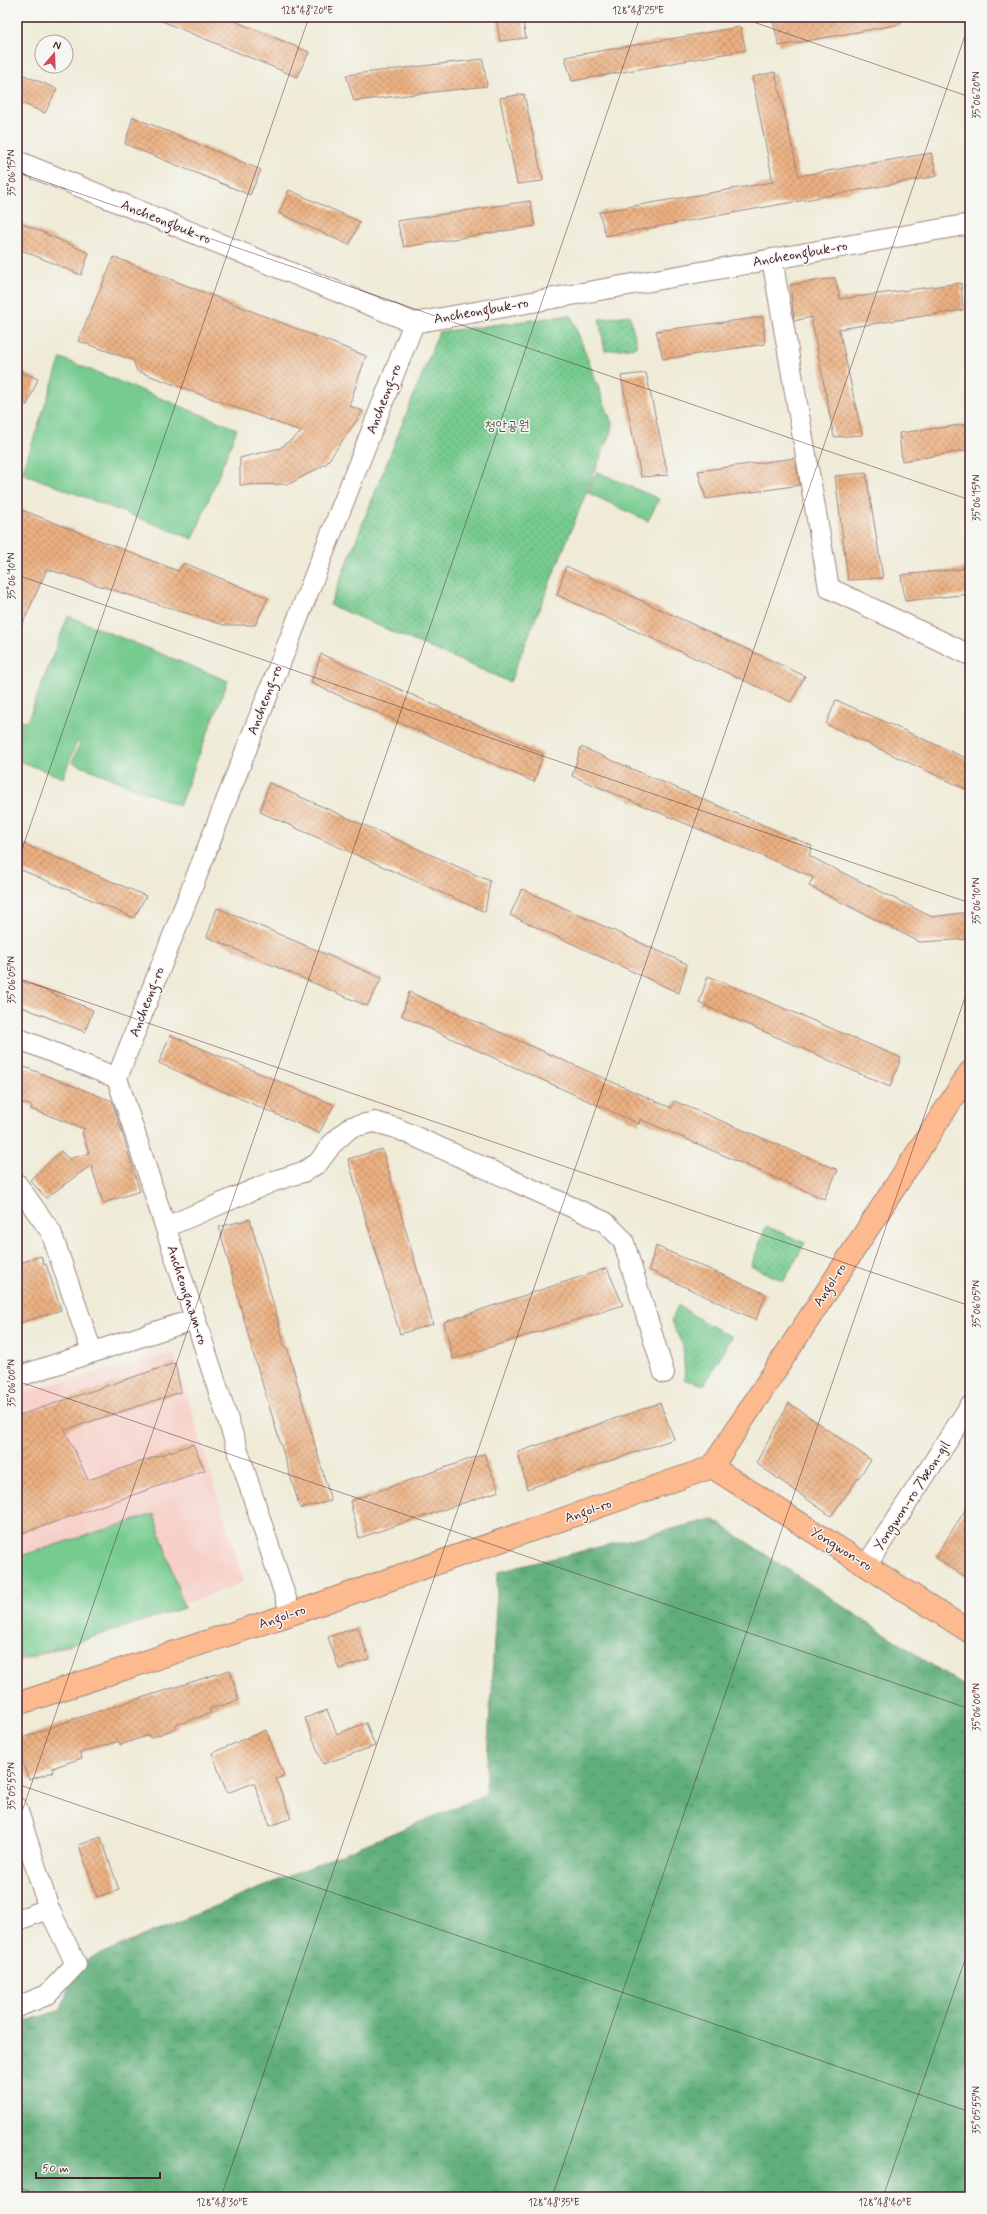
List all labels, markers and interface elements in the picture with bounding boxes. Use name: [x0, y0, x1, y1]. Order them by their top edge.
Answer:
text: 128°48'20"E: [281, 4, 333, 18]
text: 128°48'25"E: [612, 4, 664, 18]
north arrow: [34, 34, 74, 74]
text: N: [51, 38, 63, 53]
text: 35°06'20"N: [970, 71, 984, 119]
text: 35°06'15"N: [5, 149, 19, 196]
street label: Ancheongbuk-ro: [117, 196, 214, 250]
street label: Ancheongbuk-ro: [751, 237, 849, 273]
street label: Ancheongbuk-ro: [432, 294, 530, 330]
street label: Ancheong-ro: [362, 361, 407, 437]
park label: 청안공원: [484, 417, 530, 435]
text: 35°06'15"N: [970, 474, 984, 521]
text: 35°06'10"N: [5, 552, 19, 599]
street label: Ancheong-ro: [243, 662, 288, 738]
text: 35°06'10"N: [970, 877, 984, 924]
text: 35°06'05"N: [5, 956, 19, 1004]
street label: Ancheong-ro: [125, 964, 170, 1040]
street label: Ancheongnam-ro: [161, 1243, 212, 1348]
street label: Angol-ro: [809, 1260, 852, 1311]
text: 35°06'05"N: [970, 1280, 984, 1328]
text: 35°06'00"N: [5, 1359, 19, 1407]
street label: Yongwon-ro 7beon-gil: [870, 1438, 955, 1555]
street label: Angol-ro: [562, 1495, 615, 1529]
street label: Yongwon-ro: [806, 1523, 875, 1576]
street label: Angol-ro: [256, 1601, 309, 1635]
text: 35°06'00"N: [970, 1683, 984, 1731]
text: 35°05'55"N: [5, 1762, 19, 1810]
text: 35°05'55"N: [970, 2086, 984, 2134]
scale bar: [36, 2154, 160, 2180]
text: 50 m: [42, 2161, 69, 2177]
text: 128°48'30"E: [196, 2196, 248, 2210]
text: 128°48'35"E: [528, 2196, 580, 2210]
text: 128°48'40"E: [859, 2196, 912, 2210]

